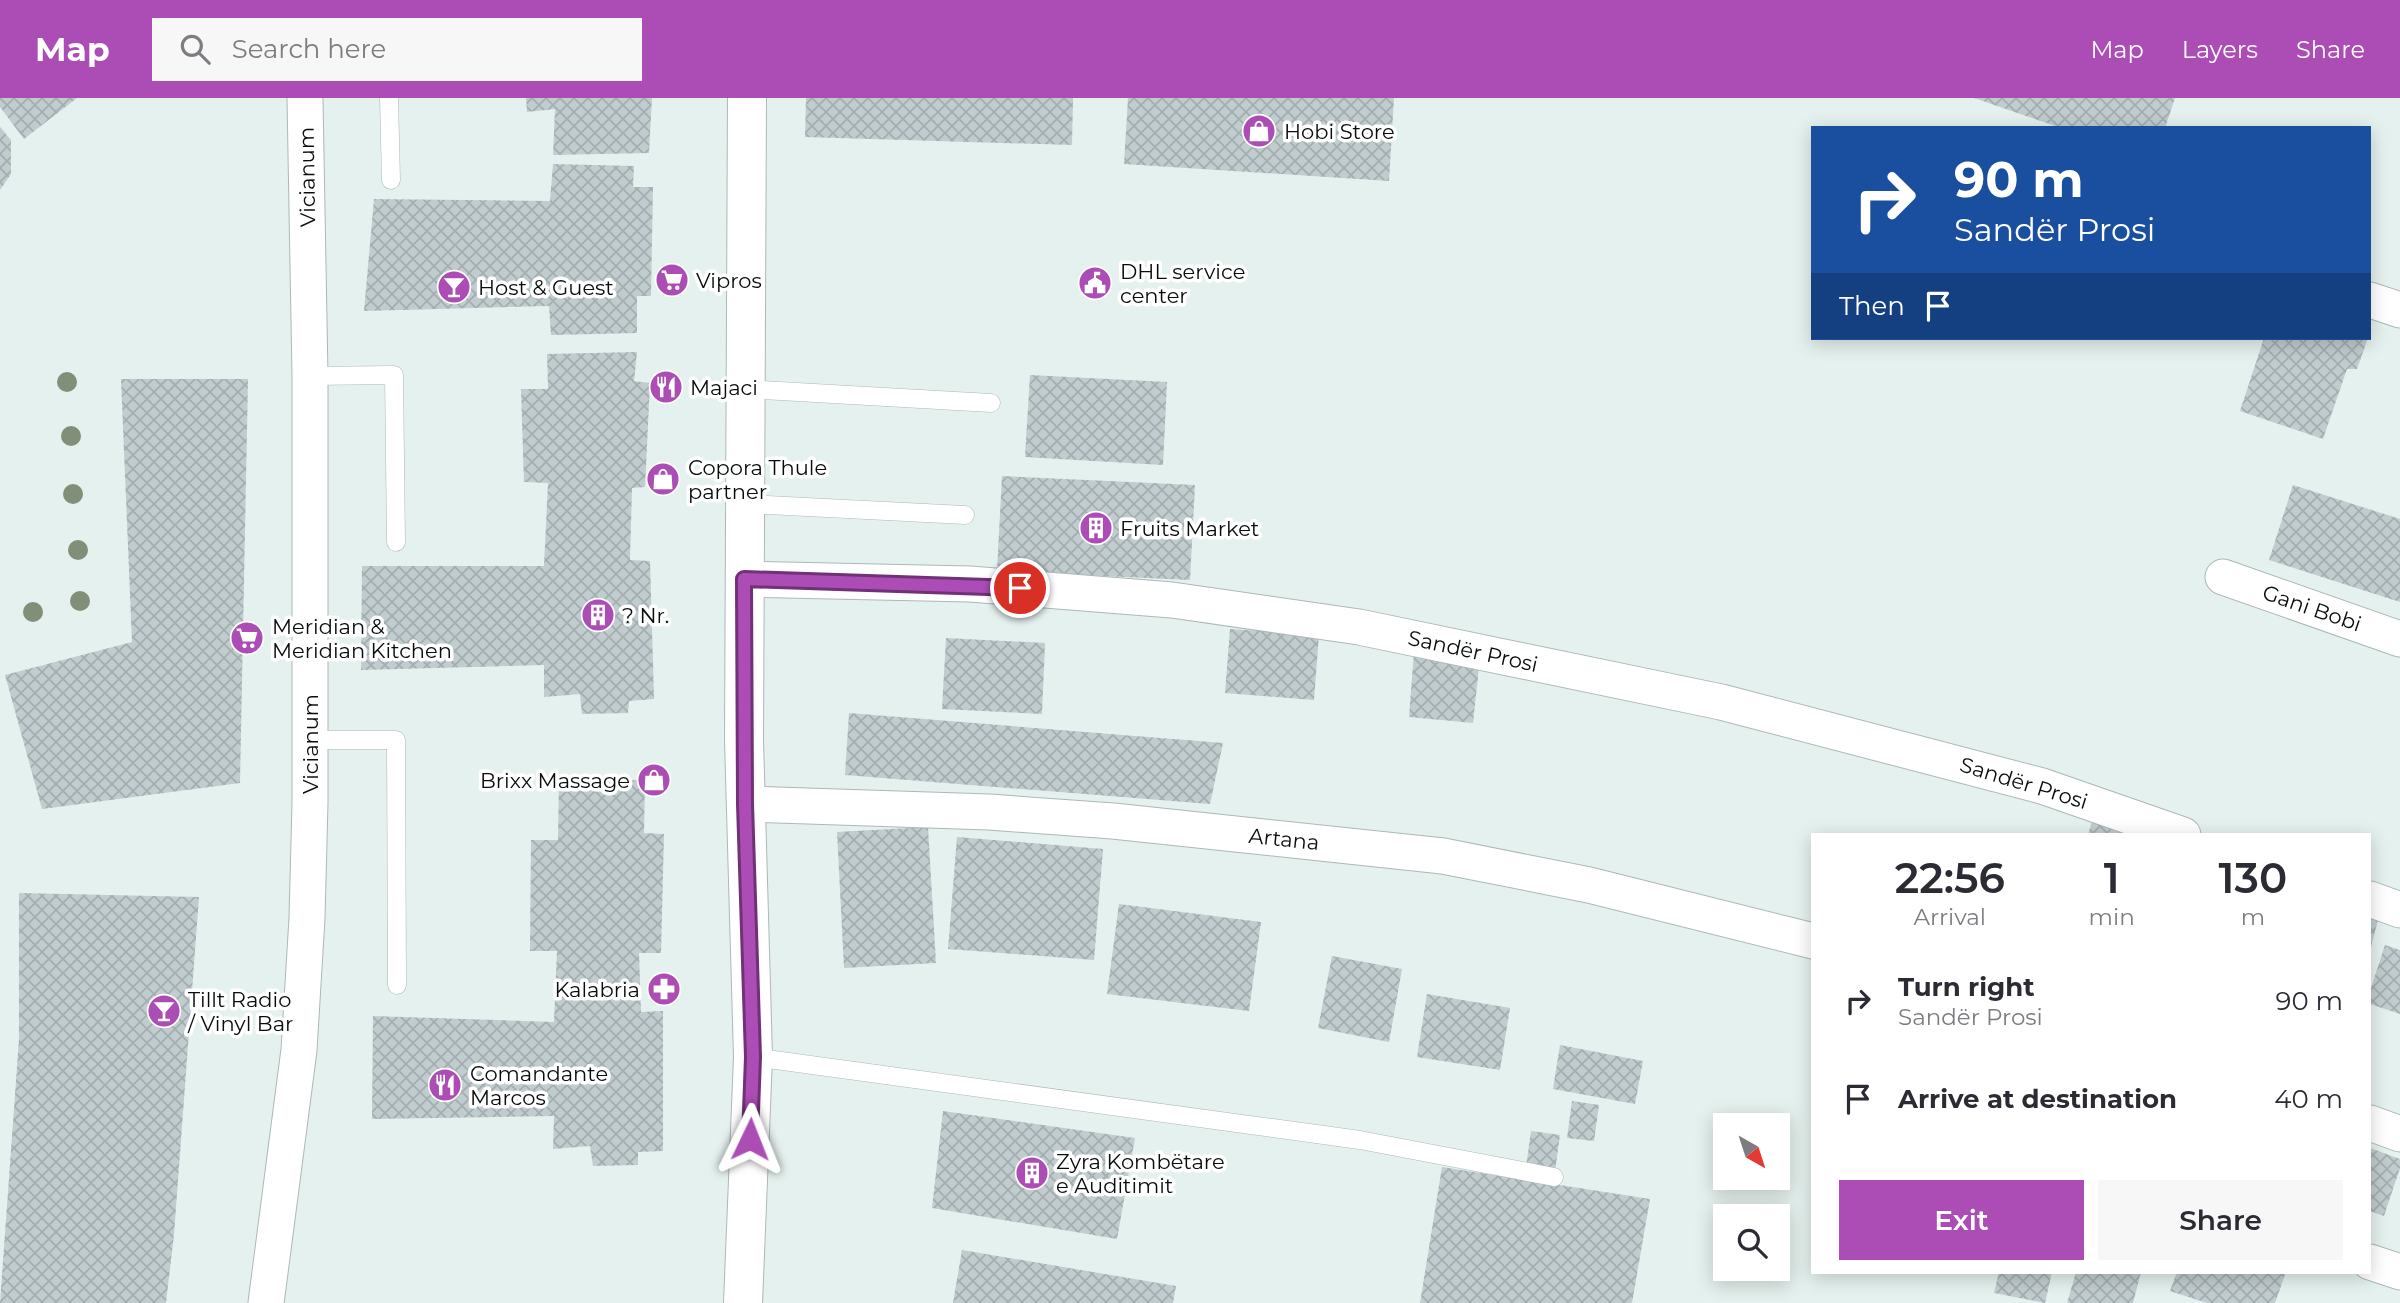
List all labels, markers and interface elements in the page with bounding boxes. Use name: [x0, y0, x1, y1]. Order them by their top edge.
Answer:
search box: [152, 18, 642, 81]
text: Map: [35, 29, 110, 69]
icon: search: [176, 30, 214, 68]
text: Search here: [232, 33, 386, 65]
text: Map: [2090, 35, 2144, 64]
text: Layers: [2182, 35, 2258, 64]
text: Share: [2296, 35, 2365, 64]
shop icon: Hobi Store: [1240, 112, 1278, 150]
place label: Hobi Store: [1284, 119, 1395, 144]
street label: Vicianum: [294, 127, 320, 227]
text: 90 m: [1954, 150, 2084, 209]
icon: right: [1839, 154, 1930, 245]
text: Sandër Prosi: [1954, 210, 2155, 249]
place label: DHL service center: [1120, 259, 1245, 308]
supermarket icon: Vipros: [653, 261, 691, 299]
public building icon: DHL service center: [1076, 264, 1114, 302]
bar icon: Host & Guest: [435, 268, 473, 306]
place label: Vipros: [696, 268, 762, 293]
place label: Host & Guest: [478, 275, 614, 300]
icon: arrive: [1919, 287, 1957, 325]
text: Then: [1839, 290, 1905, 322]
restaurant icon: Majaci: [647, 368, 685, 406]
place label: Majaci: [690, 375, 758, 400]
place label: Copora Thule partner: [688, 455, 827, 504]
shop icon: Copora Thule partner: [644, 460, 682, 498]
building icon: Fruits Market: [1077, 509, 1115, 547]
place label: Fruits Market: [1120, 516, 1259, 541]
pin: [990, 558, 1050, 618]
icon: arrive: [1001, 569, 1039, 607]
street label: Gani Bobi: [2259, 579, 2365, 637]
building icon: ? Nr.: [579, 596, 617, 634]
place label: ? Nr.: [622, 603, 669, 628]
place label: Meridian & Meridian Kitchen: [272, 614, 452, 663]
supermarket icon: Meridian & Meridian Kitchen: [228, 619, 266, 657]
street label: Sandër Prosi: [1406, 625, 1540, 677]
street label: Vicianum: [298, 694, 323, 794]
street label: Sandër Prosi: [1957, 752, 2091, 814]
shop icon: Brixx Massage: [635, 761, 673, 799]
place label: Brixx Massage: [480, 768, 630, 793]
street label: Artana: [1247, 823, 1321, 855]
text: 22:56: [1895, 852, 2005, 904]
text: 1: [2104, 852, 2120, 904]
text: 130: [2218, 852, 2287, 904]
text: Arrival: [1914, 903, 1986, 931]
text: min: [2089, 903, 2135, 931]
text: m: [2241, 903, 2265, 931]
pharmacy icon: Kalabria: [645, 970, 683, 1008]
text: Turn right: [1898, 971, 2034, 1003]
place label: Kalabria: [554, 977, 640, 1002]
icon: right: [1839, 982, 1877, 1020]
text: 90 m: [2276, 985, 2343, 1017]
place label: Tillt Radio / Vinyl Bar: [187, 987, 293, 1036]
bar icon: Tillt Radio / Vinyl Bar: [145, 992, 183, 1030]
text: Sandër Prosi: [1898, 1003, 2043, 1031]
place label: Comandante Marcos: [470, 1061, 608, 1110]
restaurant icon: Comandante Marcos: [426, 1066, 464, 1104]
icon: arrive: [1839, 1080, 1877, 1118]
text: Arrive at destination: [1898, 1083, 2177, 1115]
text: 40 m: [2274, 1083, 2343, 1115]
position arrow: [713, 1102, 787, 1176]
north arrow: [1713, 1113, 1790, 1190]
map controls: [1713, 1113, 1790, 1281]
place label: Zyra Kombëtare e Auditimit: [1056, 1149, 1225, 1198]
building icon: Zyra Kombëtare e Auditimit: [1013, 1154, 1051, 1192]
button: Exit: [1839, 1180, 2084, 1260]
button: Share: [2098, 1180, 2343, 1260]
button: search: [1713, 1204, 1790, 1281]

